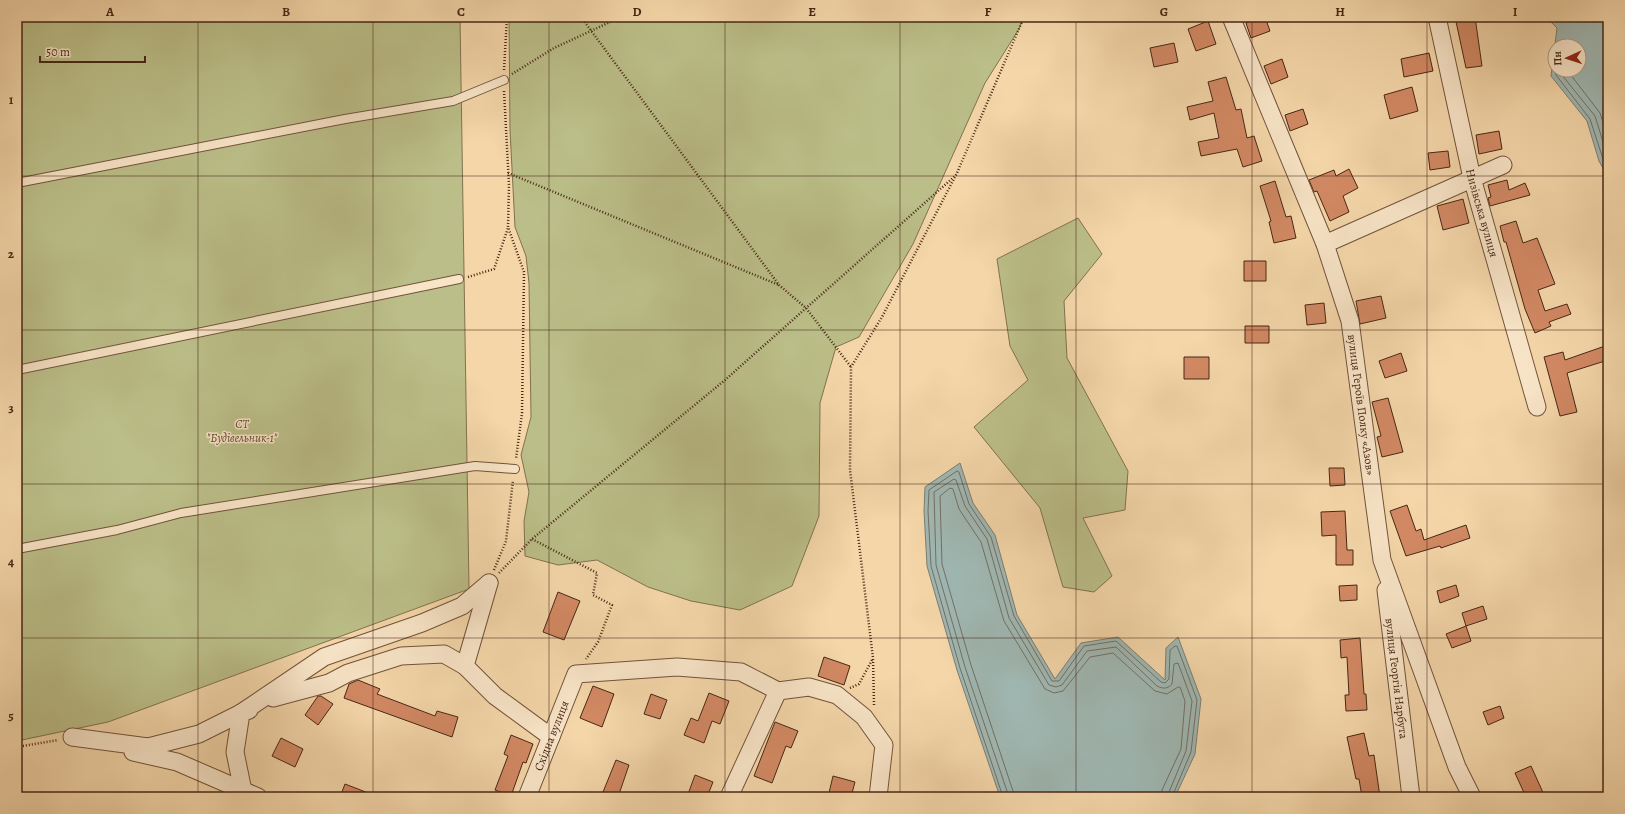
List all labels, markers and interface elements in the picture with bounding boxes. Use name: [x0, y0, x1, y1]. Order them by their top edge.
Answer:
text: A: [105, 3, 115, 20]
text: B: [282, 3, 290, 20]
text: C: [457, 3, 465, 20]
text: D: [632, 3, 642, 20]
text: E: [808, 3, 816, 20]
text: F: [985, 3, 992, 20]
text: G: [1160, 3, 1168, 20]
text: H: [1335, 3, 1345, 20]
text: I: [1513, 3, 1518, 20]
scale bar: [40, 38, 145, 64]
north arrow: [1547, 38, 1587, 78]
text: 50 m: [46, 44, 70, 60]
text: Пн: [1550, 50, 1565, 66]
text: 1: [9, 91, 14, 108]
street label: Низівська вулиця: [1462, 167, 1502, 259]
text: 2: [8, 245, 15, 262]
street label: вулиця Героїв Полку «Азов»: [1344, 333, 1379, 476]
text: 3: [8, 399, 14, 416]
park label: СТ "Будівельник-1": [207, 416, 278, 446]
text: 4: [8, 553, 14, 570]
street label: вулиця Георгія Нарбута: [1381, 617, 1412, 740]
street label: Східна вулиця: [530, 698, 573, 773]
text: 5: [8, 707, 14, 724]

